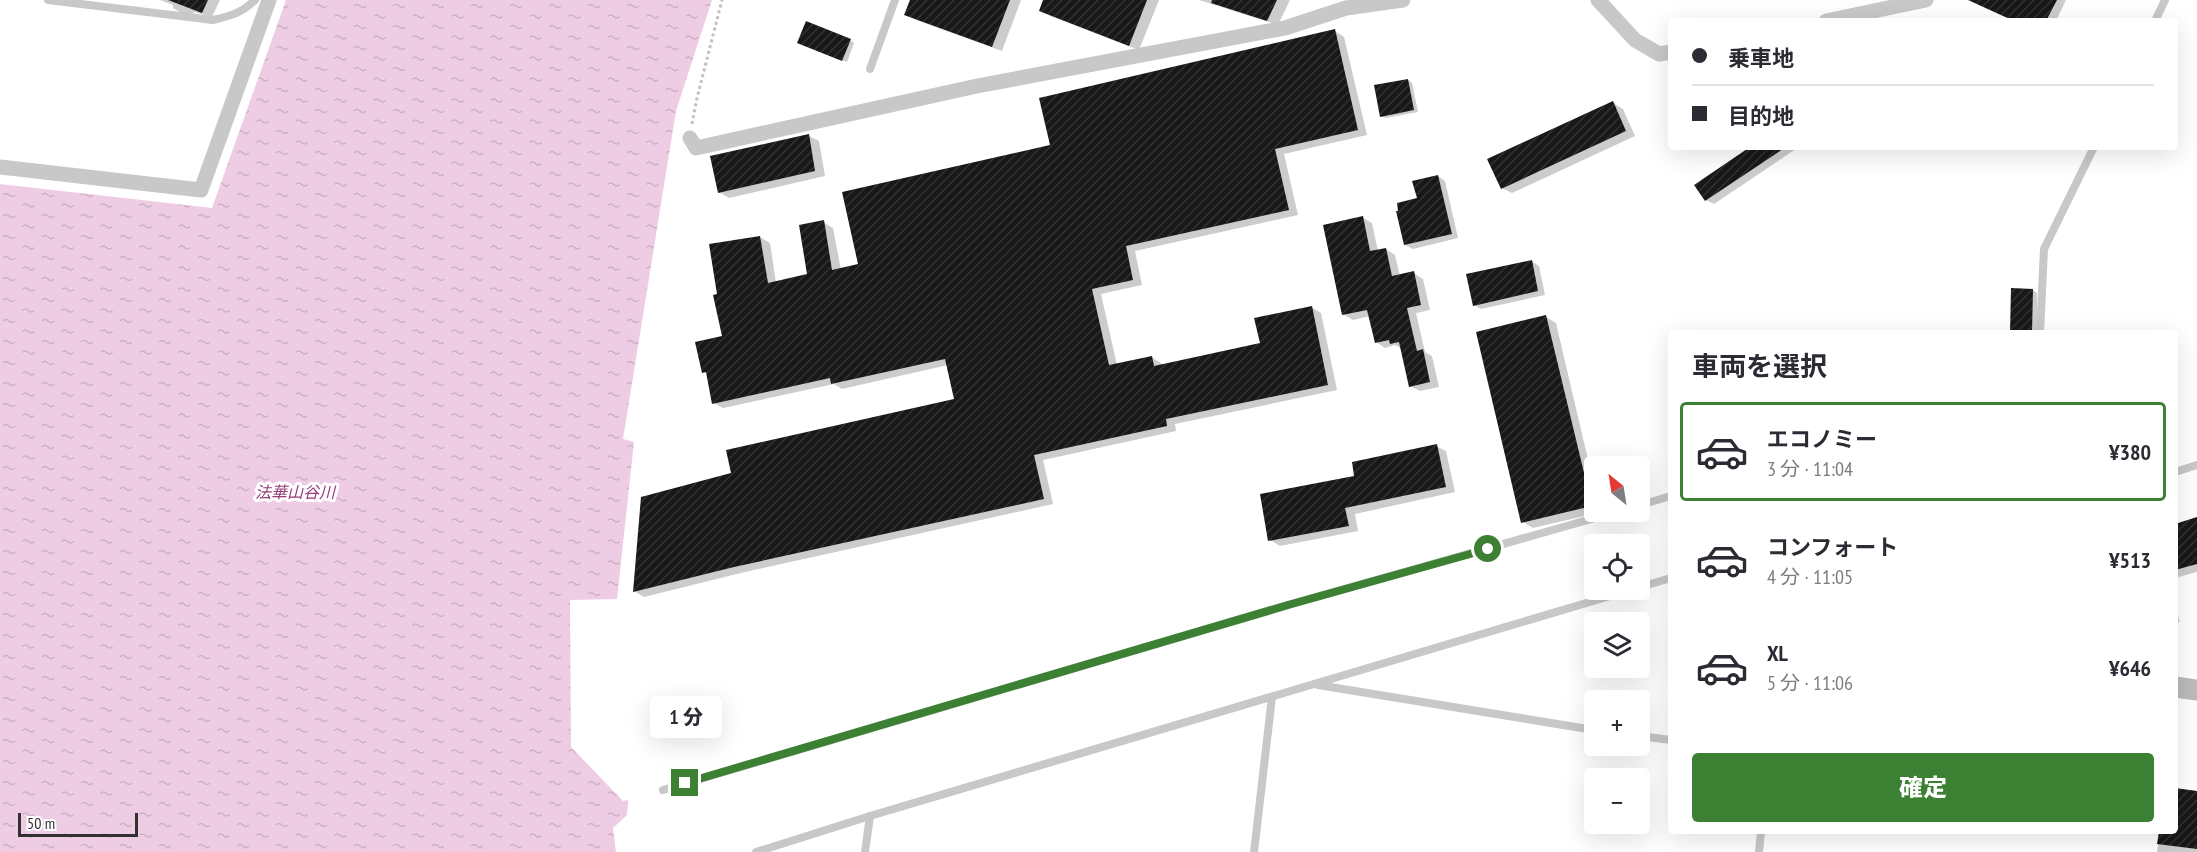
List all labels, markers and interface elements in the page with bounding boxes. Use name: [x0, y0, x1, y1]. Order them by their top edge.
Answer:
text: 乗車地: [1728, 44, 1794, 72]
text: 目的地: [1728, 102, 1794, 130]
text: 車両を選択: [1692, 349, 1827, 383]
icon: car: [1695, 425, 1749, 479]
text: エコノミー: [1767, 425, 1877, 453]
text: ¥380: [2109, 438, 2151, 466]
north arrow: [1584, 456, 1650, 522]
map controls: [1584, 456, 1650, 834]
text: 3 分 · 11:04: [1767, 456, 1853, 482]
water label: 法華山谷川: [255, 482, 337, 502]
icon: car: [1695, 533, 1749, 587]
text: コンフォート: [1767, 533, 1898, 561]
button: locate: [1584, 534, 1650, 600]
route start: [1474, 535, 1501, 562]
text: ¥513: [2109, 546, 2151, 574]
text: 4 分 · 11:05: [1767, 564, 1853, 590]
button: layers: [1584, 612, 1650, 678]
text: XL: [1767, 639, 1788, 667]
icon: car: [1695, 641, 1749, 695]
text: ¥646: [2109, 654, 2151, 682]
text: 5 分 · 11:06: [1767, 670, 1853, 696]
button: +: [1584, 690, 1650, 756]
callout: 1 分: [649, 696, 721, 738]
text: 1 分: [669, 704, 703, 730]
button: 確定: [1692, 753, 2154, 822]
button: −: [1584, 768, 1650, 834]
route end: [671, 769, 698, 796]
scale bar: [18, 810, 138, 838]
text: 50 m: [27, 813, 55, 833]

